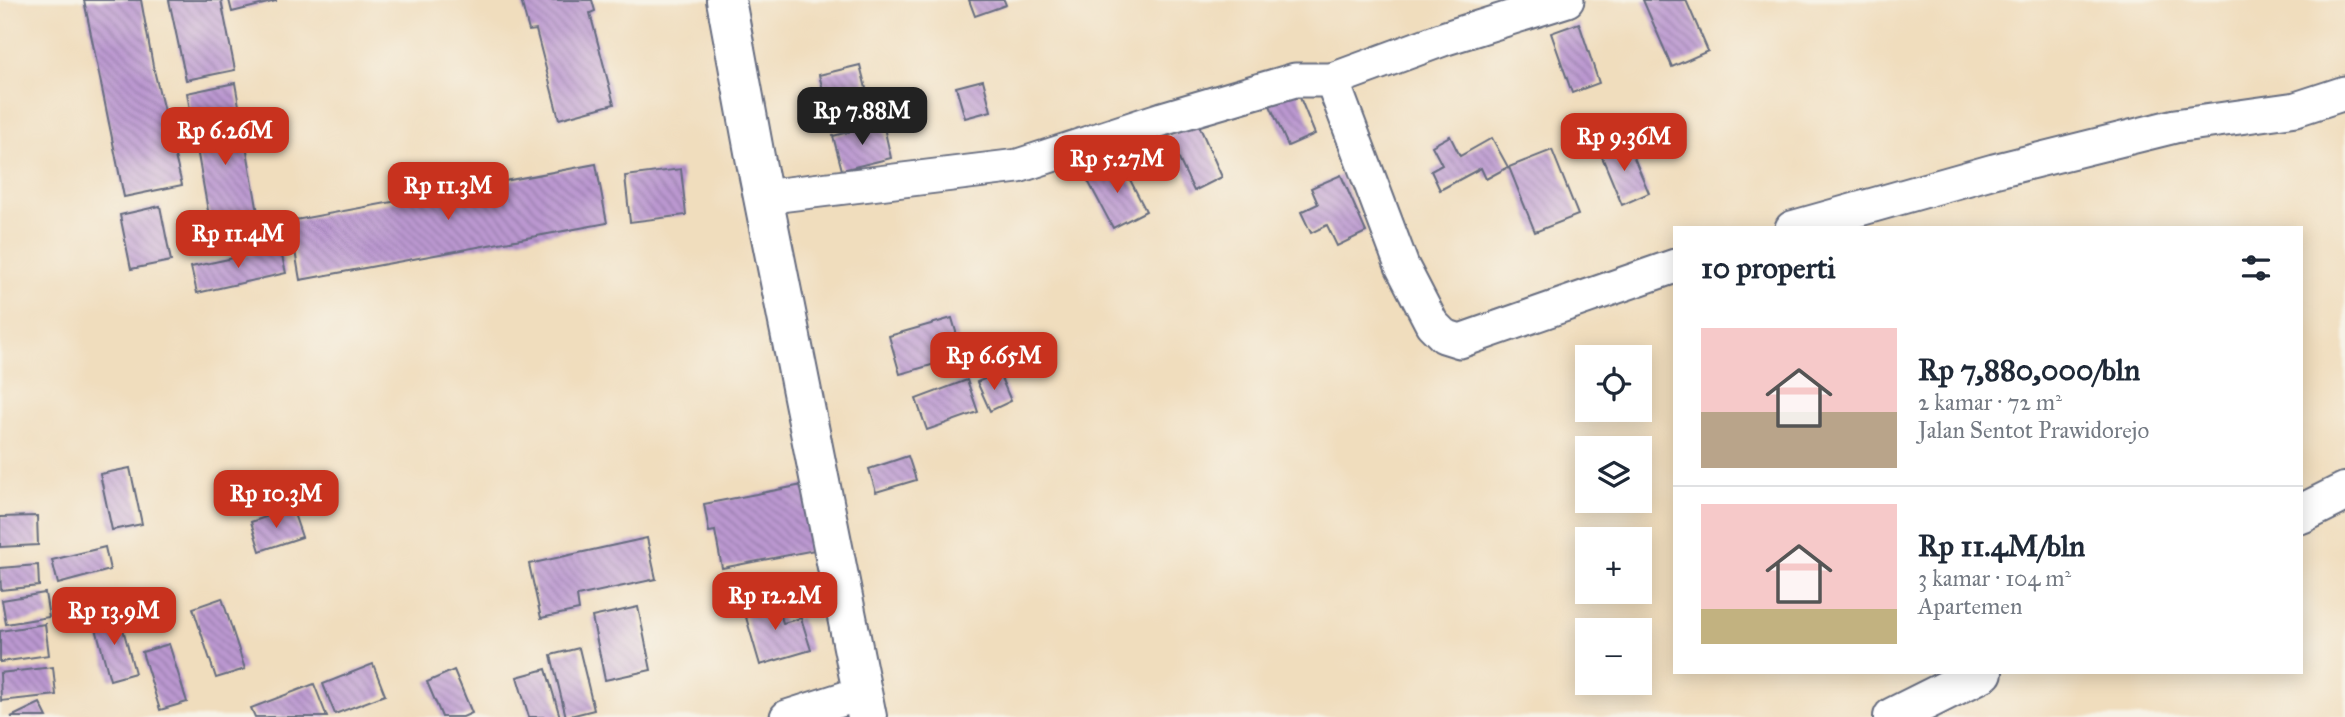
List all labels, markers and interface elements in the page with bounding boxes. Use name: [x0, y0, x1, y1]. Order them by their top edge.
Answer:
pin: Rp 7.88M: [790, 88, 934, 147]
text: Rp 7.88M: [813, 96, 911, 124]
pin: Rp 6.26M: [153, 108, 297, 167]
pin: Rp 9.36M: [1552, 114, 1696, 173]
text: Rp 6.26M: [177, 116, 273, 144]
text: Rp 9.36M: [1577, 122, 1671, 150]
pin: Rp 5.27M: [1045, 136, 1189, 195]
text: Rp 5.27M: [1070, 144, 1164, 172]
pin: Rp 11.3M: [376, 162, 520, 222]
text: Rp 11.3M: [404, 171, 492, 199]
pin: Rp 11.4M: [166, 210, 310, 270]
text: Rp 11.4M: [192, 219, 284, 247]
icon: filters: [2237, 249, 2275, 287]
text: 10 properti: [1701, 250, 1836, 286]
pin: Rp 6.65M: [922, 332, 1066, 392]
text: Rp 6.65M: [946, 341, 1042, 369]
map controls: [1575, 345, 1652, 695]
button: locate: [1575, 345, 1652, 422]
text: Rp 7,880,000/bln: [1918, 352, 2140, 388]
icon: home: [1757, 356, 1841, 440]
text: 2 kamar · 72 m²: [1918, 388, 2062, 416]
text: Jalan Sentot Prawidorejo: [1918, 416, 2149, 444]
button: layers: [1575, 436, 1652, 513]
pin: Rp 10.3M: [204, 470, 348, 530]
text: Rp 10.3M: [230, 479, 322, 507]
button: +: [1575, 527, 1652, 604]
text: Rp 11.4M/bln: [1918, 528, 2085, 564]
icon: home: [1757, 532, 1841, 616]
text: 3 kamar · 104 m²: [1918, 564, 2071, 592]
pin: Rp 12.2M: [703, 572, 847, 632]
text: Rp 12.2M: [728, 581, 822, 609]
pin: Rp 13.9M: [42, 588, 186, 647]
text: Apartemen: [1918, 592, 2022, 620]
text: Rp 13.9M: [68, 596, 160, 624]
button: −: [1575, 618, 1652, 695]

